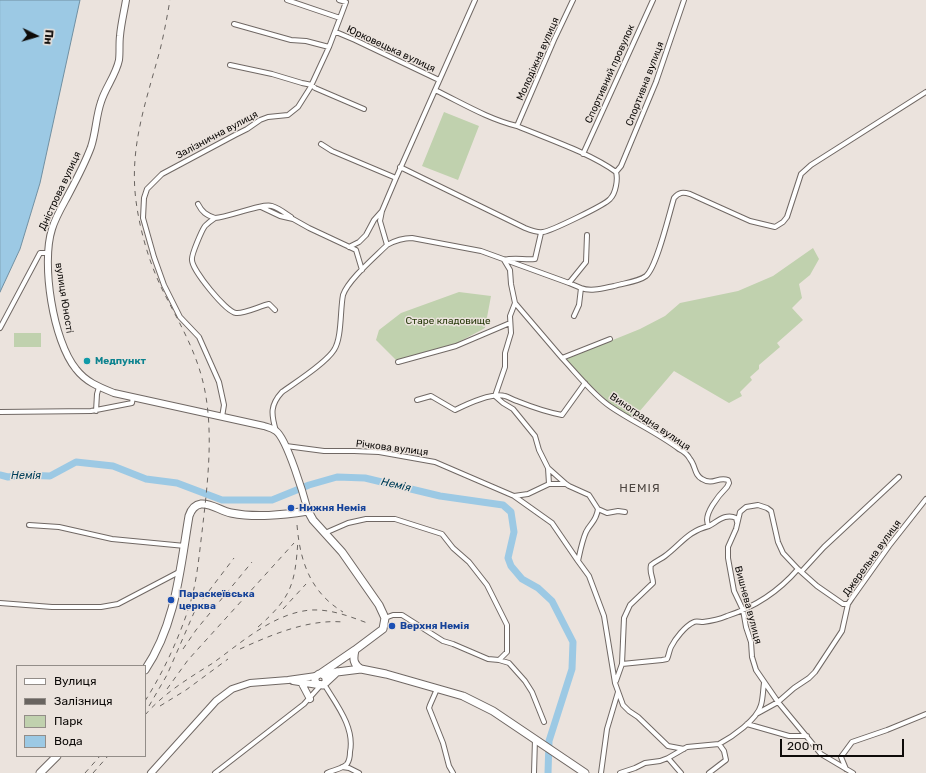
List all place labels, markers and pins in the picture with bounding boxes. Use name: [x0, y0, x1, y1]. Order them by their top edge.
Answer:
place label: Медпункт: [95, 355, 146, 367]
marker: Медпункт: [82, 356, 92, 366]
place label: Нижня Немія: [299, 502, 366, 514]
marker: Нижня Немія: [286, 503, 296, 513]
place label: Параскеївська церква: [179, 588, 255, 612]
marker: Параскеївська церква: [166, 595, 176, 605]
place label: Верхня Немія: [400, 620, 469, 632]
marker: Верхня Немія: [387, 621, 397, 631]

